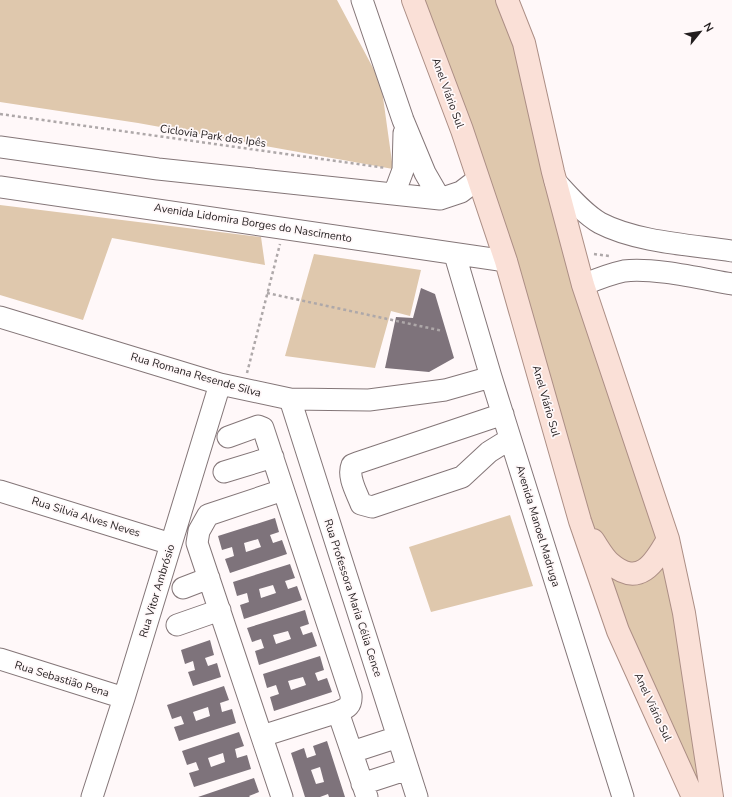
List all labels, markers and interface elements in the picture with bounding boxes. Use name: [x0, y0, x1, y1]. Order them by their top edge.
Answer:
north arrow: [680, 12, 720, 52]
text: N: [700, 20, 717, 35]
street label: Anel Viário Sul: [428, 56, 468, 131]
street label: Ciclovia Park dos Ipês: [159, 121, 267, 151]
street label: Avenida Lidomira Borges do Nascimento: [153, 200, 353, 246]
street label: Rua Romana Resende Silva: [129, 349, 263, 401]
street label: Anel Viário Sul: [529, 363, 564, 439]
street label: Avenida Manoel Madruga: [512, 463, 564, 589]
street label: Rua Silvia Alves Neves: [30, 493, 142, 541]
street label: Rua Professora Maria Célia Cence: [320, 517, 386, 679]
street label: Rua Vitor Ambrósio: [136, 543, 178, 639]
street label: Rua Sebastião Pena: [13, 657, 111, 701]
street label: Anel Viário Sul: [631, 670, 676, 744]

